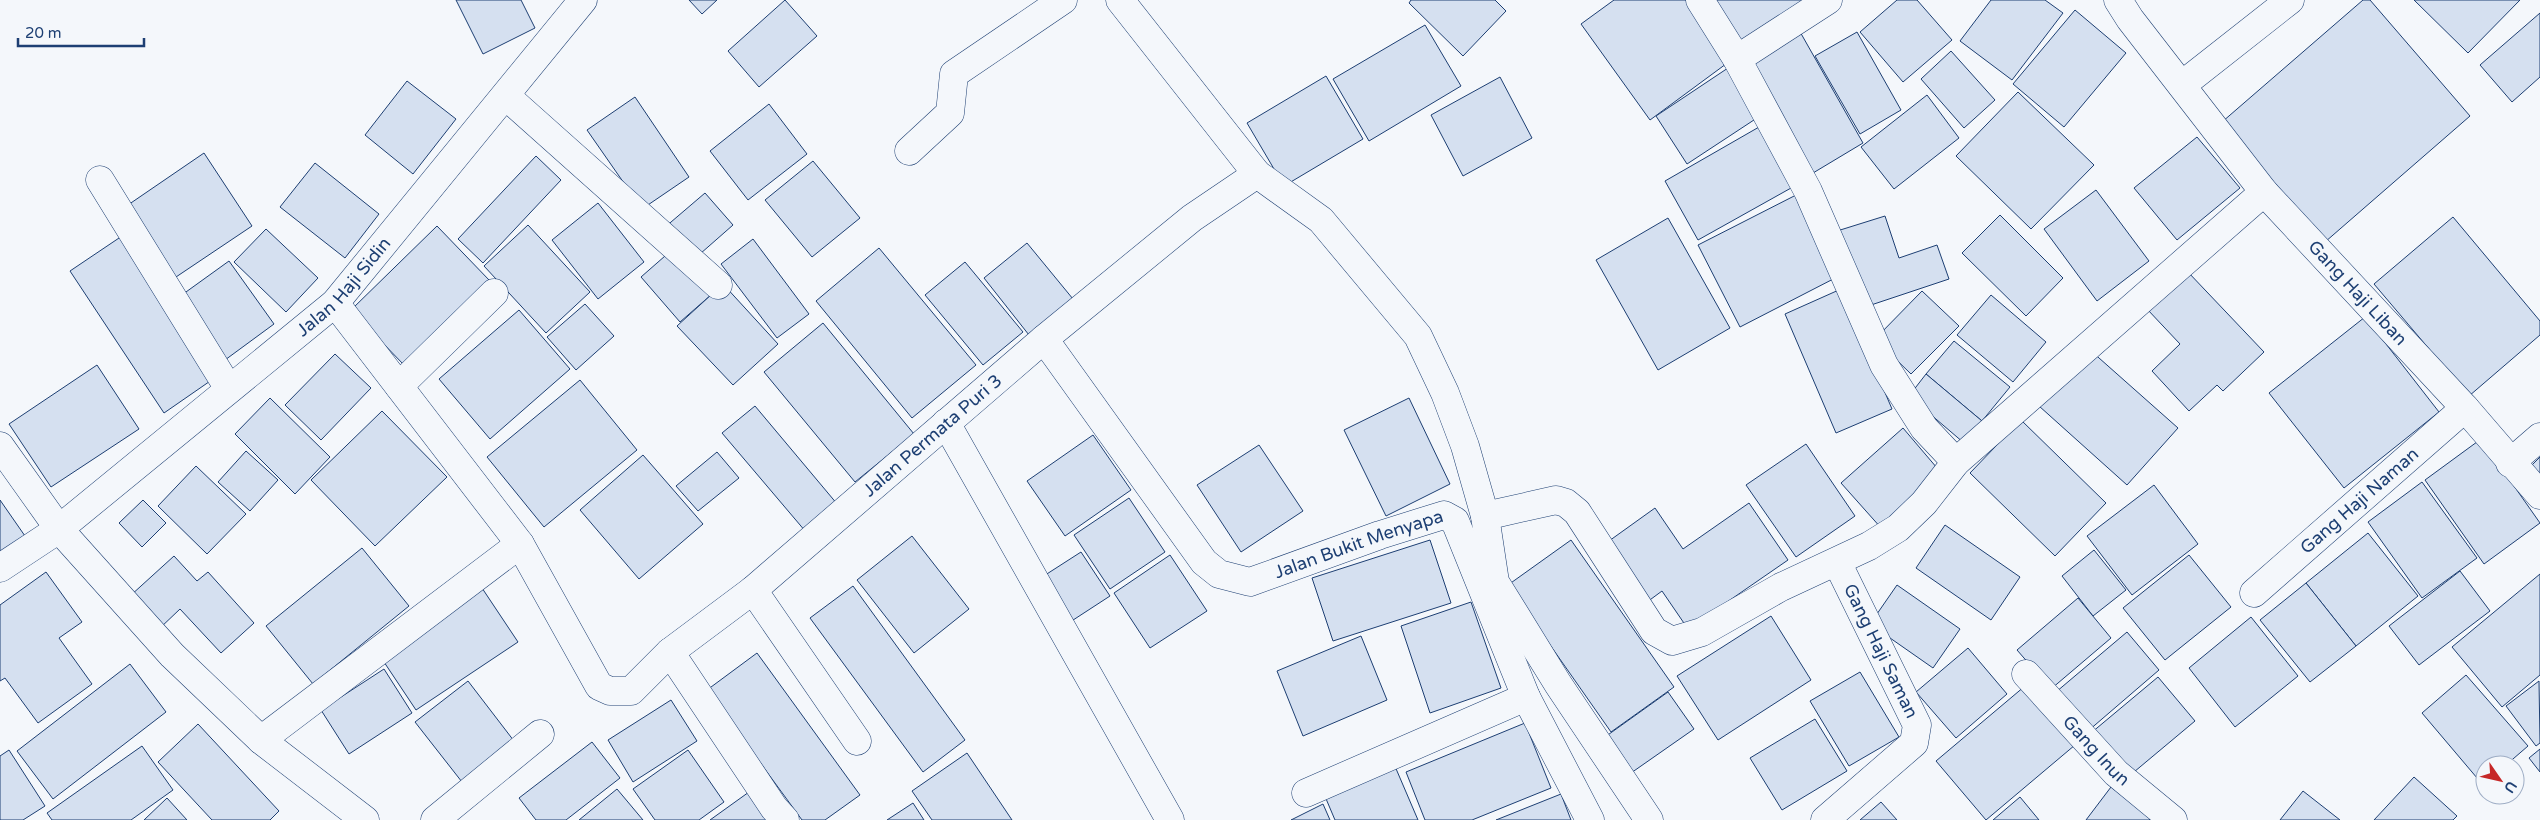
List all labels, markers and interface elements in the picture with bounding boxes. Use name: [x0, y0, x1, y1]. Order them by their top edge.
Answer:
scale bar: [18, 15, 144, 47]
text: 20 m: [25, 24, 62, 42]
street label: Jalan Haji Sidin: [292, 233, 395, 341]
street label: Gang Haji Liban: [2304, 236, 2412, 350]
street label: Jalan Permata Puri 3: [858, 369, 1006, 501]
street label: Gang Haji Naman: [2295, 443, 2423, 559]
street label: Jalan Bukit Menyapa: [1271, 505, 1446, 583]
street label: Gang Haji Saman: [1839, 580, 1923, 722]
street label: Gang Inun: [2058, 711, 2134, 791]
north arrow: [2475, 755, 2525, 805]
text: U: [2500, 778, 2520, 796]

